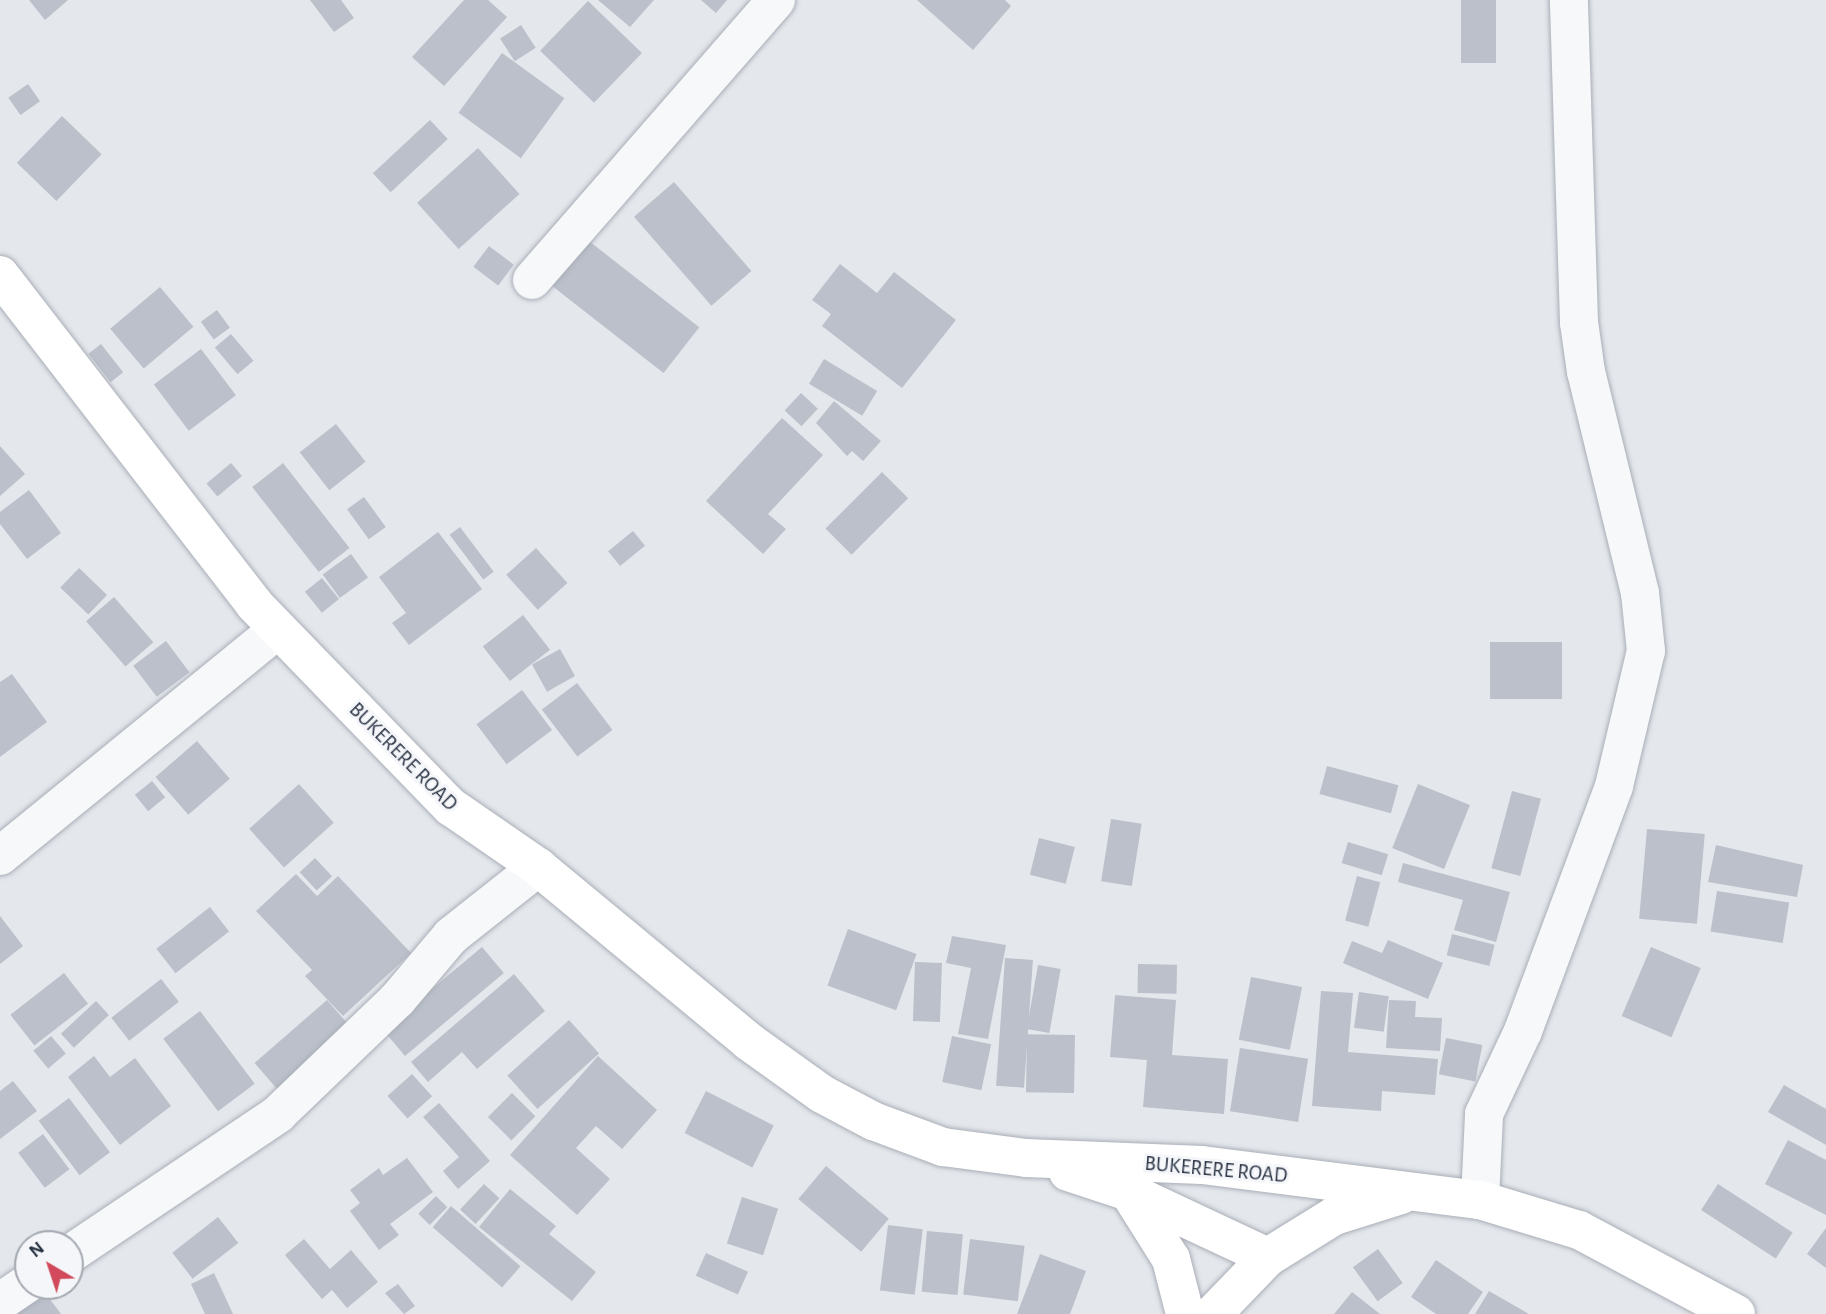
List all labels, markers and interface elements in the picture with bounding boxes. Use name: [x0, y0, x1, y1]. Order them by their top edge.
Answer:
street label: BUKERERE ROAD: [343, 697, 463, 817]
street label: BUKERERE ROAD: [1144, 1151, 1288, 1189]
north arrow: [14, 1230, 84, 1300]
text: N: [26, 1238, 48, 1261]

